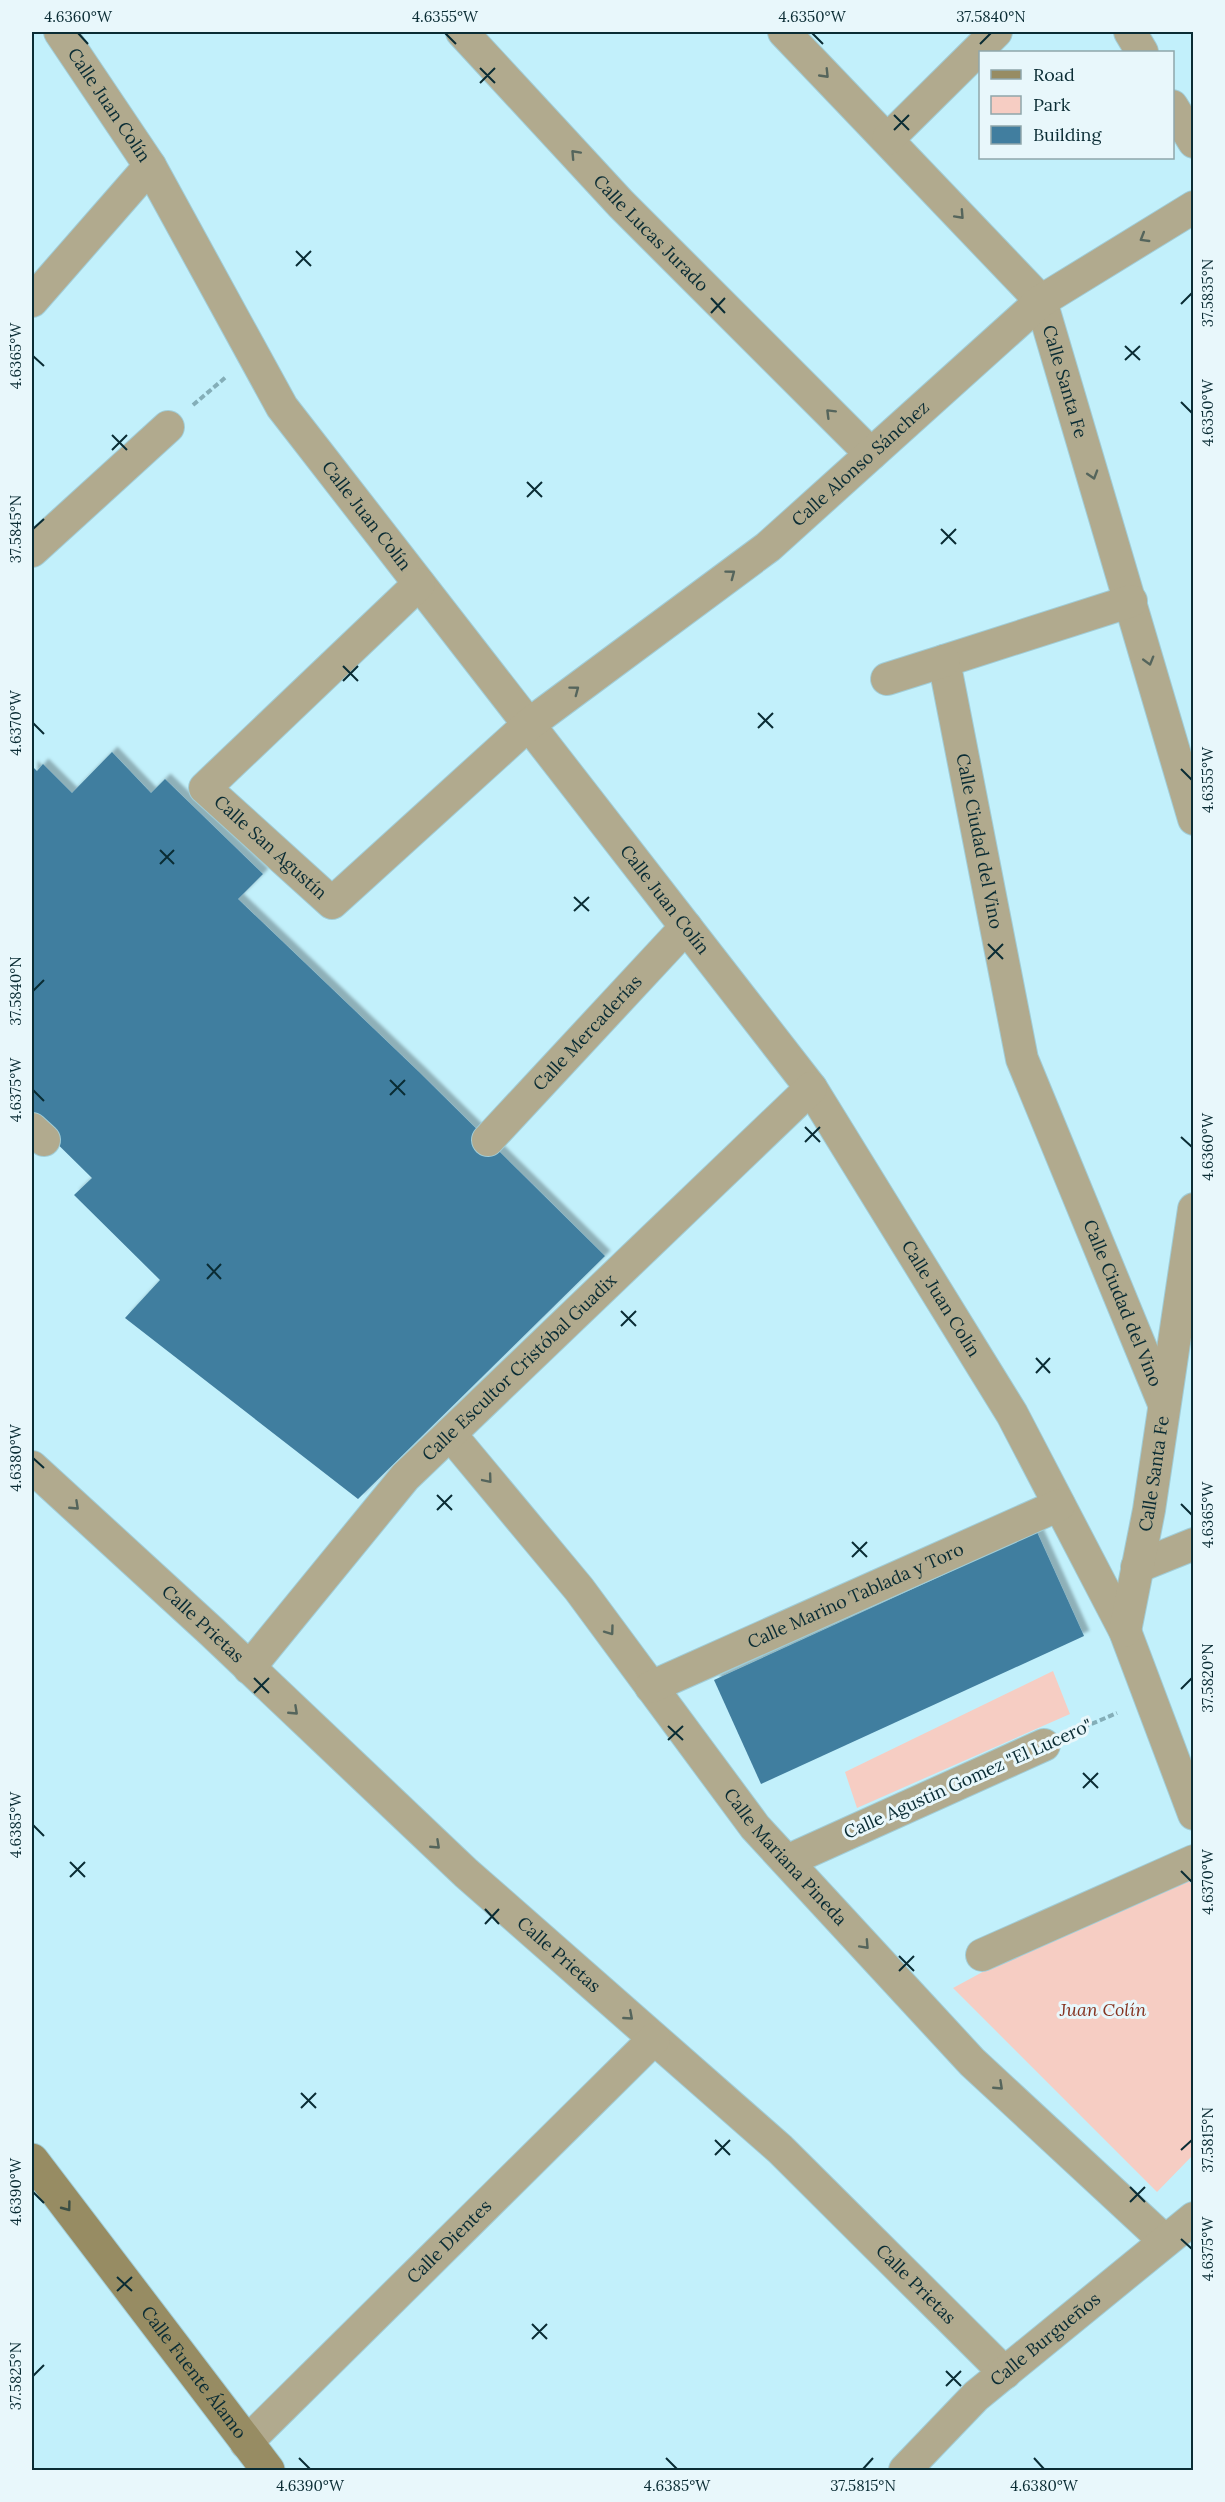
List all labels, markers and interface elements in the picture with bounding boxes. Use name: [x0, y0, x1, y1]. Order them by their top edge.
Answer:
text: 4.6360°W: [44, 7, 113, 26]
text: 4.6355°W: [412, 7, 479, 26]
text: 4.6350°W: [778, 7, 847, 26]
text: 37.5840°N: [956, 7, 1026, 26]
street label: Calle Juan Colín: [63, 43, 156, 166]
legend: [979, 51, 1174, 159]
text: Road: [1033, 63, 1075, 86]
one-way arrow: [818, 67, 829, 77]
text: Park: [1033, 93, 1071, 116]
text: Building: [1033, 123, 1103, 146]
one-way arrow: [571, 150, 582, 161]
street label: Calle Lucas Jurado: [589, 170, 714, 296]
one-way arrow: [952, 207, 963, 218]
one-way arrow: [1140, 230, 1150, 242]
text: 37.5835°N: [1198, 259, 1217, 327]
text: 4.6365°W: [6, 322, 25, 389]
street label: Calle Santa Fe: [1038, 322, 1093, 441]
text: 4.6350°W: [1198, 378, 1217, 447]
street label: Calle Alonso Sánchez: [787, 395, 934, 531]
one-way arrow: [826, 409, 837, 420]
street label: Calle Juan Colín: [317, 456, 417, 575]
one-way arrow: [1086, 469, 1098, 479]
text: 37.5845°N: [6, 495, 25, 563]
one-way arrow: [725, 570, 736, 581]
one-way arrow: [1141, 656, 1154, 666]
one-way arrow: [568, 686, 579, 697]
text: 4.6370°W: [6, 689, 25, 756]
text: 4.6355°W: [1198, 746, 1217, 813]
street label: Calle Ciudad del Vino: [951, 751, 1008, 931]
street label: Calle San Agustín: [209, 790, 332, 904]
street label: Calle Juan Colín: [615, 840, 715, 959]
text: 37.5840°N: [6, 956, 25, 1026]
street label: Calle Mercaderías: [528, 970, 646, 1095]
text: 4.6375°W: [6, 1057, 25, 1122]
text: 4.6360°W: [1198, 1112, 1217, 1181]
street label: Calle Ciudad del Vino: [1078, 1216, 1168, 1390]
street label: Calle Juan Colín: [897, 1236, 986, 1361]
street label: Calle Escultor Cristóbal Guadix: [417, 1268, 621, 1466]
street label: Calle Santa Fe: [1133, 1414, 1174, 1534]
text: 4.6380°W: [6, 1423, 25, 1492]
one-way arrow: [480, 1472, 491, 1483]
text: 4.6365°W: [1198, 1481, 1217, 1548]
one-way arrow: [68, 1499, 78, 1510]
street label: Calle Marino Tablada y Toro: [744, 1537, 967, 1654]
street label: Calle Prietas: [157, 1580, 249, 1667]
one-way arrow: [603, 1624, 614, 1635]
text: 37.5820°N: [1198, 1643, 1217, 1713]
one-way arrow: [287, 1703, 298, 1714]
street label: Calle Agustin Gomez "El Lucero": [840, 1713, 1096, 1844]
street label: Calle Mariana Pineda: [719, 1783, 852, 1930]
text: 4.6385°W: [6, 1791, 25, 1858]
one-way arrow: [428, 1837, 439, 1848]
text: 4.6370°W: [1198, 1848, 1217, 1915]
street label: Calle Prietas: [512, 1911, 606, 1997]
one-way arrow: [857, 1938, 868, 1949]
park label: Juan Colín: [1059, 1998, 1146, 2021]
one-way arrow: [622, 2009, 632, 2020]
one-way arrow: [991, 2079, 1002, 2090]
text: 37.5815°N: [1198, 2107, 1217, 2173]
text: 4.6390°W: [6, 2157, 25, 2226]
street label: Calle Dientes: [402, 2194, 496, 2288]
one-way arrow: [59, 2200, 70, 2211]
text: 4.6375°W: [1198, 2216, 1217, 2281]
street label: Calle Prietas: [871, 2239, 961, 2329]
street label: Calle Burgueños: [985, 2287, 1105, 2391]
street label: Calle Fuente Álamo: [136, 2301, 252, 2443]
text: 37.5825°N: [6, 2342, 25, 2410]
text: 4.6390°W: [276, 2476, 345, 2495]
text: 4.6385°W: [644, 2476, 711, 2495]
text: 37.5815°N: [830, 2476, 896, 2495]
text: 4.6380°W: [1010, 2476, 1079, 2495]

